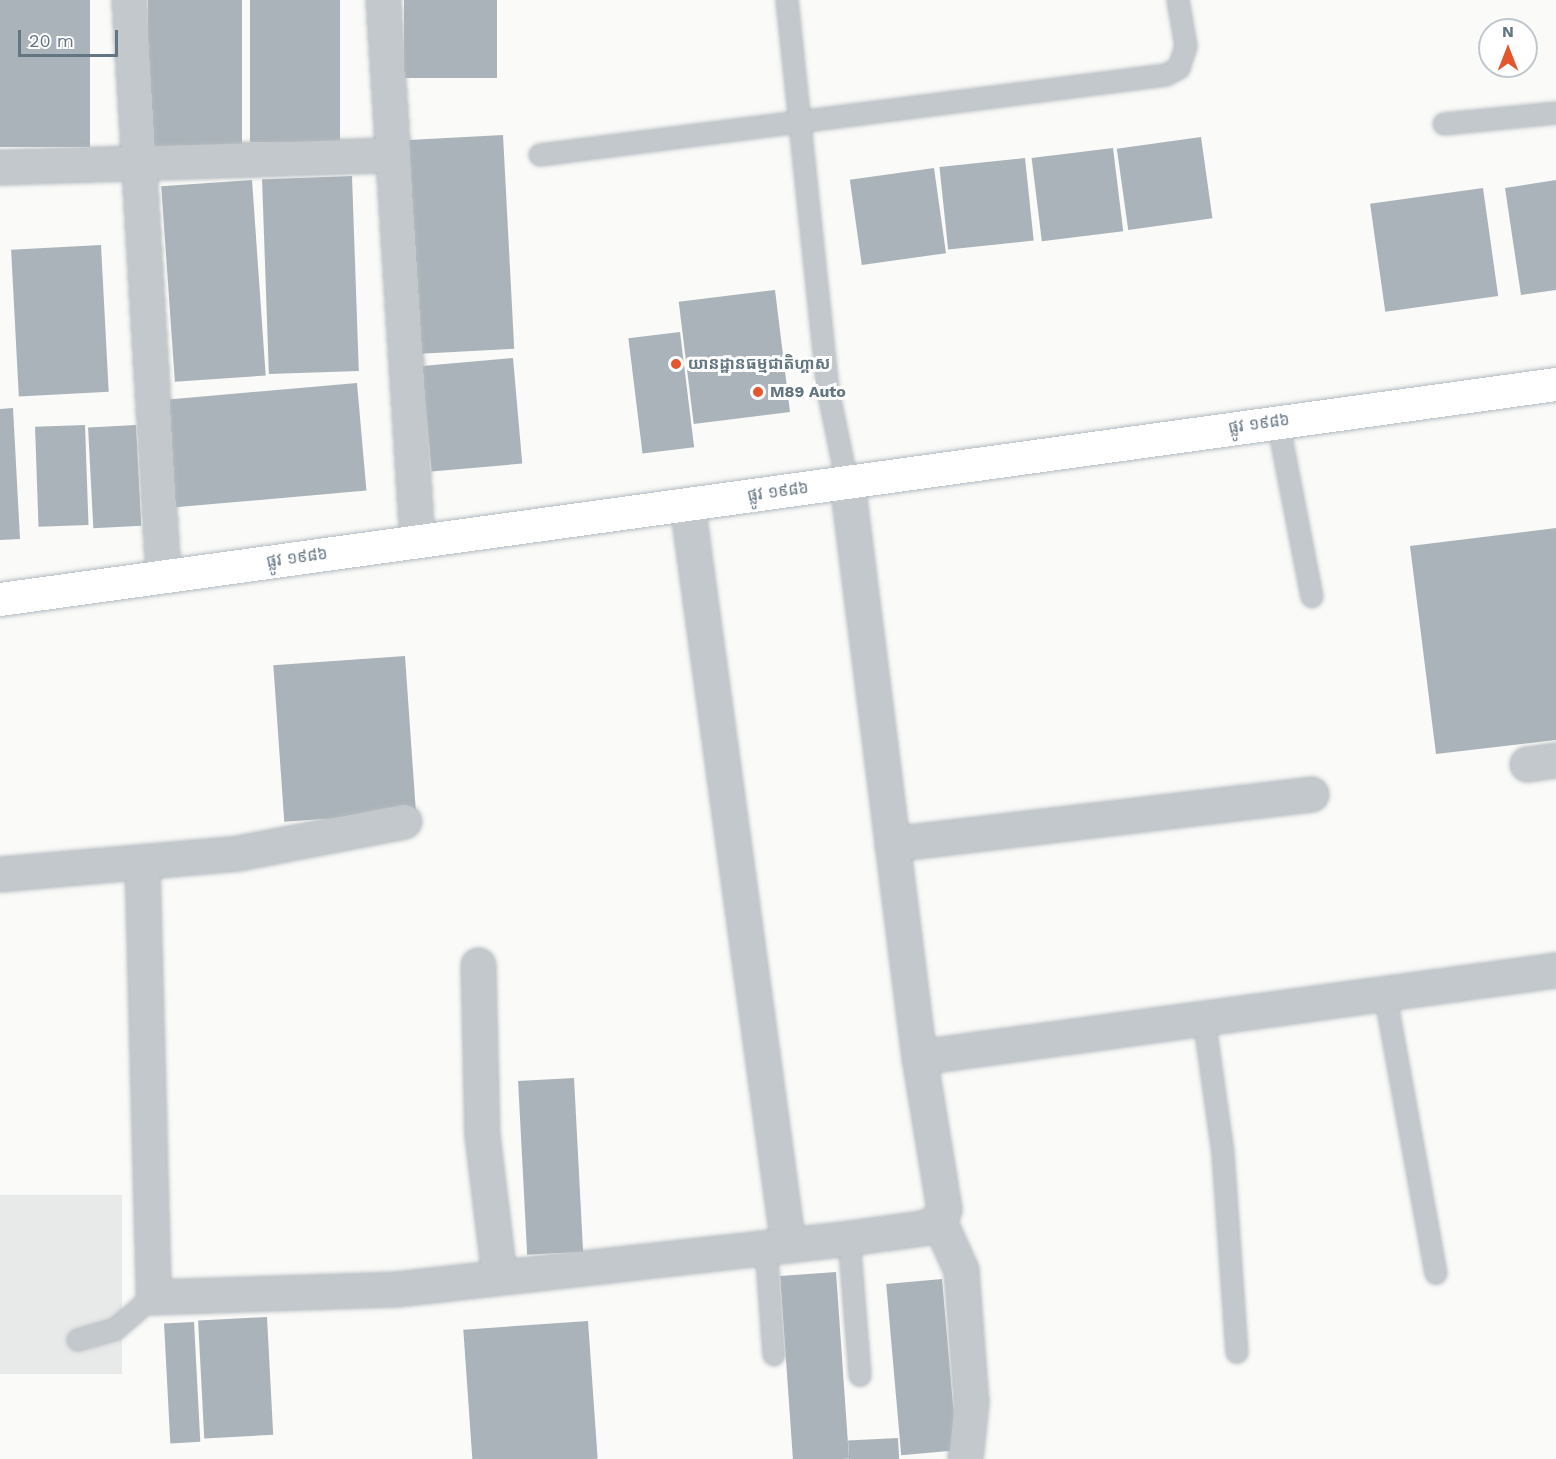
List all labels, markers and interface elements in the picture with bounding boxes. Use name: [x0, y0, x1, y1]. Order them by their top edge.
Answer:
scale bar: [21, 18, 122, 56]
north arrow: [1478, 18, 1538, 78]
text: N: [1502, 22, 1514, 41]
text: 20 m: [29, 30, 74, 51]
place label: យានដ្ឋានធម្មជាតិហ្គាស: [688, 354, 830, 374]
marker: យានដ្ឋានធម្មជាតិហ្គាស: [669, 357, 683, 371]
place label: M89 Auto: [770, 382, 846, 402]
marker: M89 Auto: [751, 385, 765, 399]
street label: ផ្លូវ ១៩៨៦: [1227, 410, 1291, 438]
street label: ផ្លូវ ១៩៨៦: [746, 478, 810, 506]
street label: ផ្លូវ ១៩៨៦: [265, 544, 329, 572]

